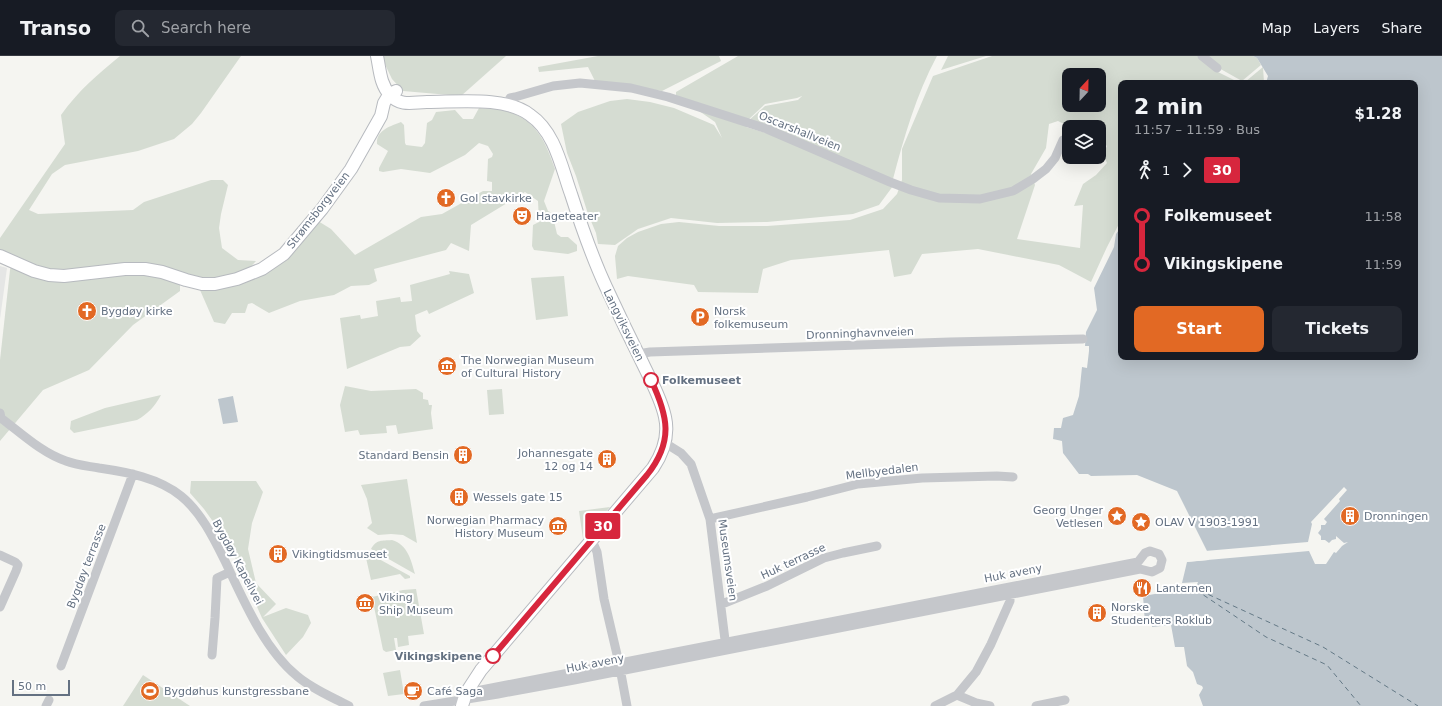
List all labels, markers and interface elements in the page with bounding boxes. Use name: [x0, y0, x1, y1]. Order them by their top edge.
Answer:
search box: [115, 10, 395, 46]
text: Transo: [20, 17, 91, 39]
icon: search: [129, 17, 151, 39]
text: Search here: [161, 19, 251, 37]
text: Map: [1262, 20, 1291, 36]
text: Layers: [1313, 20, 1360, 36]
text: Share: [1382, 20, 1422, 36]
north arrow: [1062, 68, 1106, 112]
map controls: [1062, 68, 1106, 164]
text: 2 min: [1134, 94, 1203, 119]
text: $1.28: [1355, 105, 1402, 123]
street label: Oscarshallveien: [757, 109, 843, 154]
button: layers: [1062, 120, 1106, 164]
text: 11:57 – 11:59 · Bus: [1134, 122, 1260, 137]
icon: walk: [1134, 159, 1156, 181]
icon: forward: [1176, 159, 1198, 181]
text: 30: [1212, 162, 1232, 178]
text: 1: [1162, 163, 1170, 178]
street label: Strømsborgveien: [284, 169, 352, 251]
church icon: Gol stavkirke: [435, 187, 457, 209]
place label: Gol stavkirke: [460, 192, 532, 205]
theatre icon: Hageteater: [511, 205, 533, 227]
text: Folkemuseet: [1164, 207, 1272, 225]
text: 11:58: [1365, 209, 1402, 224]
place label: Hageteater: [536, 210, 599, 223]
text: Vikingskipene: [1164, 255, 1283, 273]
text: 11:59: [1365, 257, 1402, 272]
street label: Langviksveien: [600, 287, 647, 363]
church icon: Bygdøy kirke: [76, 300, 98, 322]
place label: Bygdøy kirke: [101, 305, 173, 318]
place label: Norsk folkemuseum: [714, 305, 788, 331]
parking icon: Norsk folkemuseum: [689, 306, 711, 328]
button: Start: [1134, 306, 1264, 352]
button: Tickets: [1272, 306, 1402, 352]
street label: Dronninghavnveien: [806, 325, 914, 342]
place label: The Norwegian Museum of Cultural History: [460, 354, 594, 380]
museum icon: The Norwegian Museum of Cultural History: [436, 355, 458, 377]
marker: Folkemuseet: [643, 372, 659, 388]
place label: Folkemuseet: [662, 374, 741, 387]
building icon: Standard Bensin: [452, 444, 474, 466]
place label: Johannesgate 12 og 14: [517, 447, 593, 473]
building icon: Johannesgate 12 og 14: [596, 448, 618, 470]
place label: Standard Bensin: [358, 449, 449, 462]
street label: Mellbyedalen: [845, 461, 919, 482]
building icon: Wessels gate 15: [448, 486, 470, 508]
place label: Wessels gate 15: [473, 491, 563, 504]
place label: Georg Unger Vetlesen: [1033, 504, 1103, 530]
place icon: Georg Unger Vetlesen: [1106, 505, 1128, 527]
building icon: Dronningen: [1339, 505, 1361, 527]
place label: Dronningen: [1364, 510, 1428, 523]
place icon: OLAV V 1903-1991: [1130, 511, 1152, 533]
line badge: 30: [585, 513, 621, 539]
place label: Norwegian Pharmacy History Museum: [427, 514, 544, 540]
museum icon: Norwegian Pharmacy History Museum: [547, 515, 569, 537]
place label: OLAV V 1903-1991: [1155, 516, 1259, 529]
street label: Bygdøy Kapellvei: [210, 517, 266, 607]
text: 30: [593, 518, 613, 534]
street label: Museumsveien: [715, 518, 740, 602]
street label: Bygdøy terrasse: [64, 522, 109, 610]
street label: Huk terrasse: [759, 541, 828, 582]
building icon: Vikingtidsmuseet: [267, 543, 289, 565]
place label: Vikingtidsmuseet: [292, 548, 388, 561]
street label: Huk aveny: [983, 561, 1044, 585]
restaurant icon: Lanternen: [1131, 577, 1153, 599]
place label: Lanternen: [1156, 582, 1212, 595]
place label: Viking Ship Museum: [379, 591, 453, 617]
museum icon: Viking Ship Museum: [354, 592, 376, 614]
place label: Norske Studenters Roklub: [1111, 601, 1212, 627]
building icon: Norske Studenters Roklub: [1086, 602, 1108, 624]
marker: Vikingskipene: [485, 648, 501, 664]
place label: Vikingskipene: [395, 650, 482, 663]
street label: Huk aveny: [565, 651, 626, 675]
scale bar: [12, 678, 70, 697]
text: 50 m: [18, 680, 46, 693]
sports icon: Bygdøhus kunstgressbane: [139, 680, 161, 702]
cafe icon: Café Saga: [402, 680, 424, 702]
place label: Bygdøhus kunstgressbane: [164, 685, 309, 698]
place label: Café Saga: [427, 685, 483, 698]

